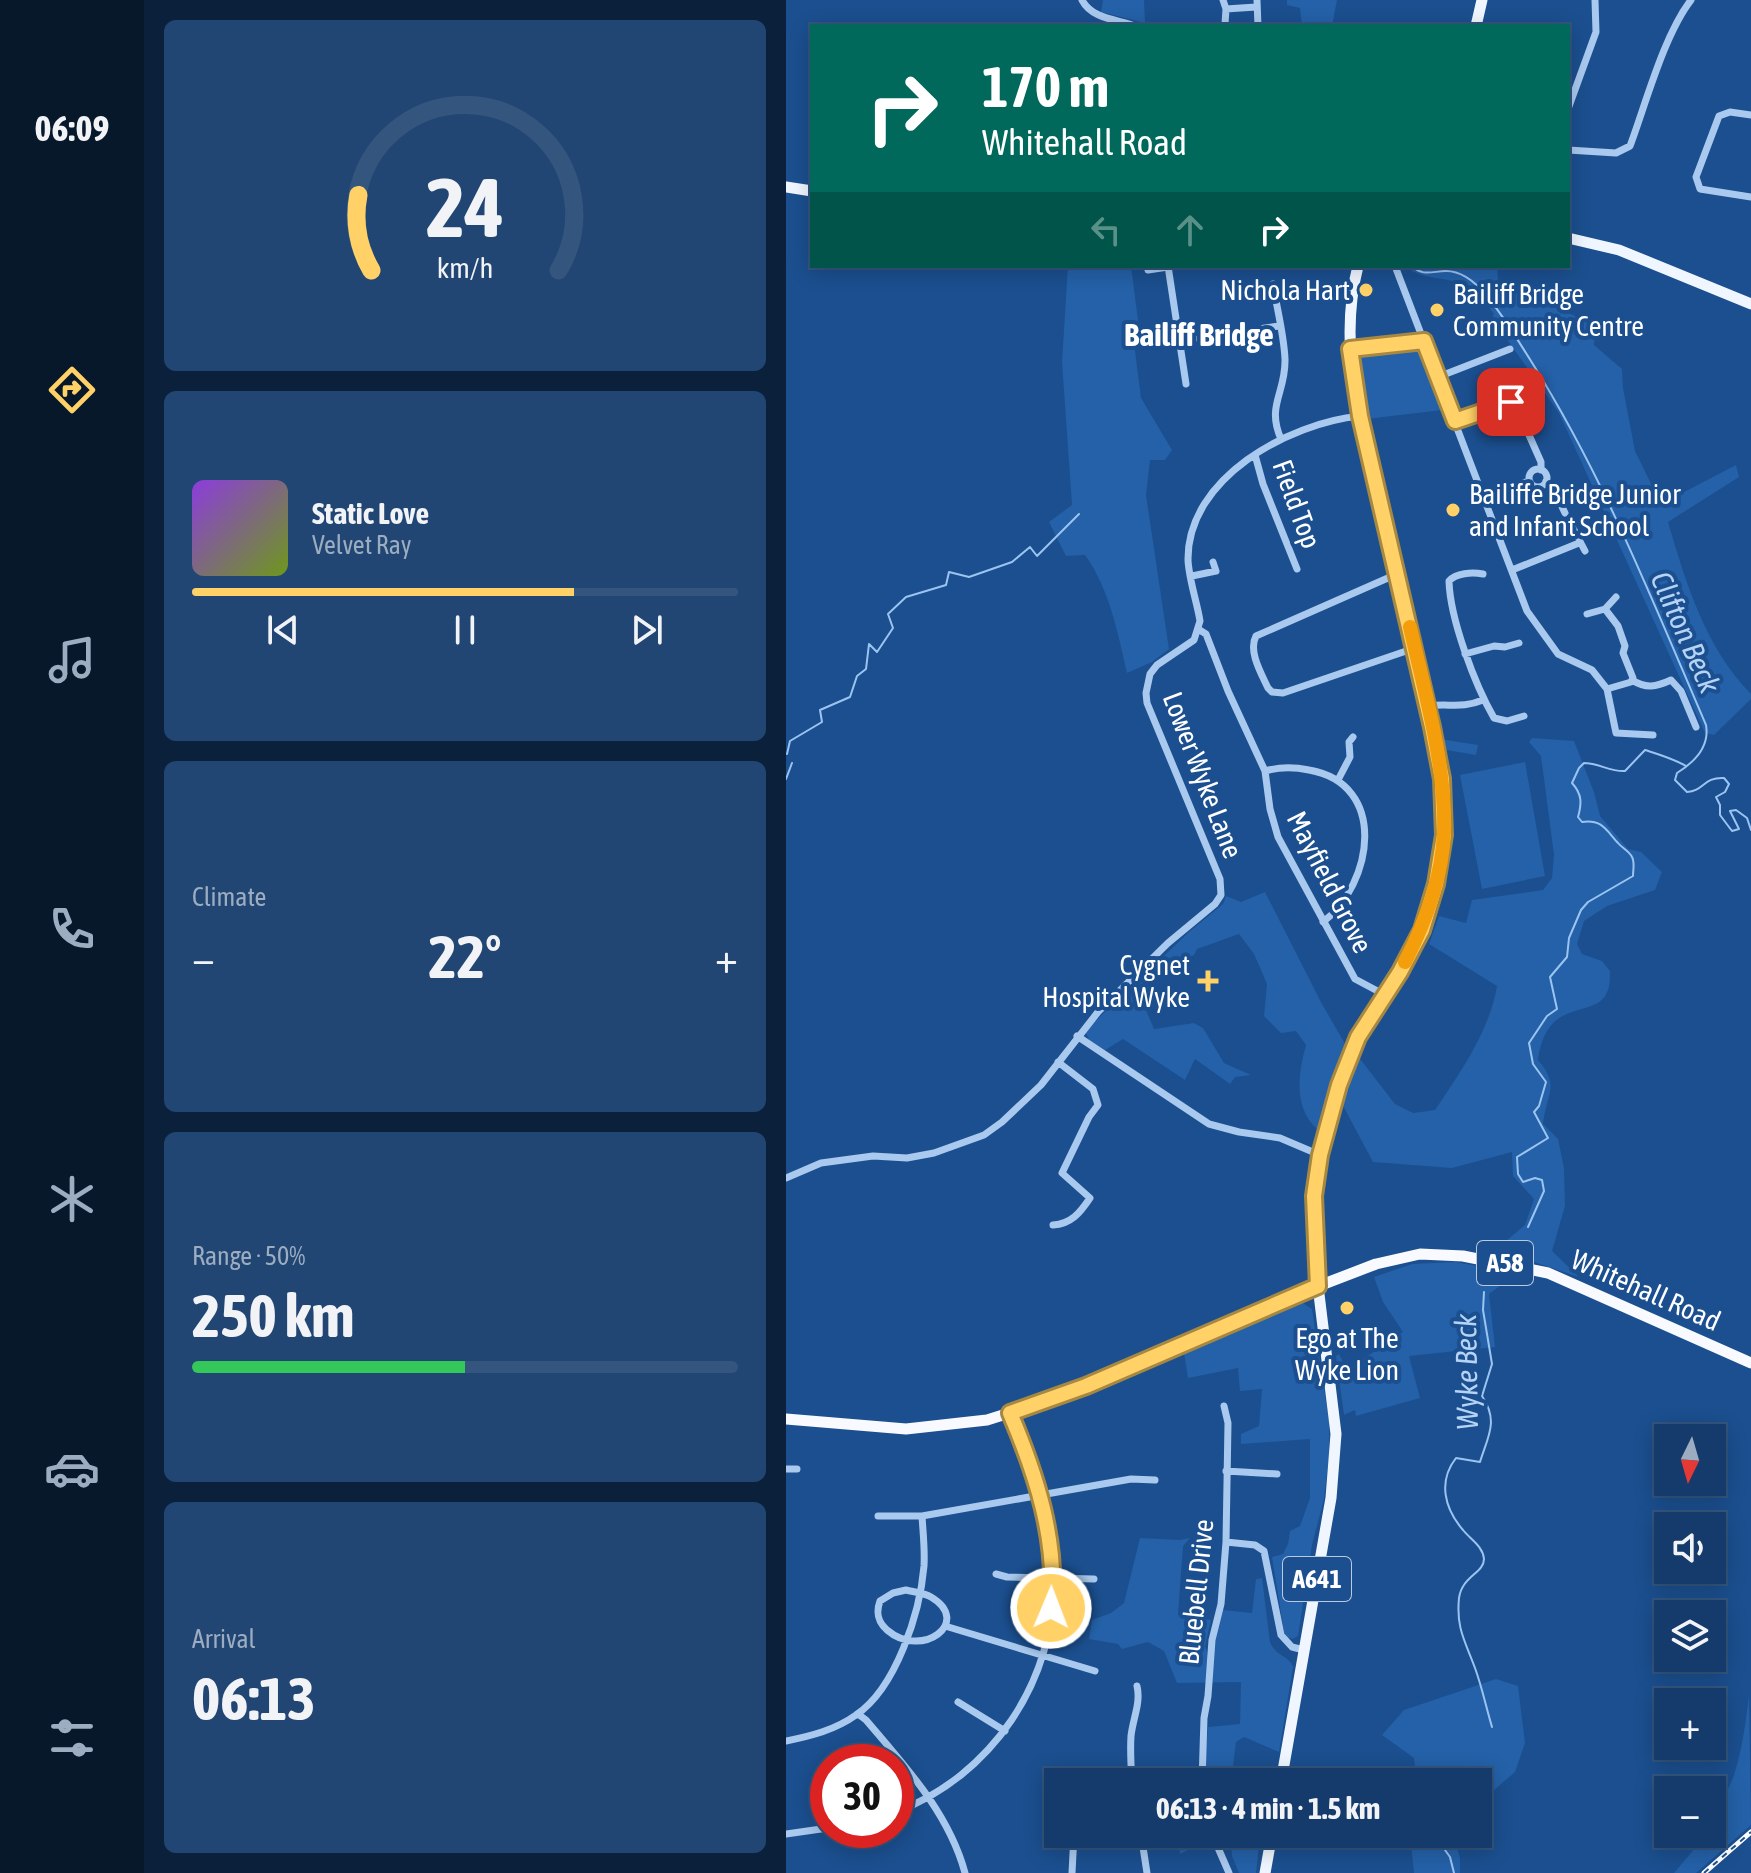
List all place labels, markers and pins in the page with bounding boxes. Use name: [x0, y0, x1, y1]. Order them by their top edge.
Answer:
place label: Nichola Hart: [1220, 274, 1350, 306]
place label: Bailiff Bridge Community Centre: [1453, 278, 1644, 342]
marker: Nichola Hart: [1357, 281, 1375, 299]
marker: Bailiff Bridge Community Centre: [1428, 301, 1446, 319]
pin: [1477, 368, 1545, 436]
place label: Bailiffe Bridge Junior and Infant School: [1469, 478, 1681, 542]
marker: Bailiffe Bridge Junior and Infant School: [1444, 501, 1462, 519]
place label: Cygnet Hospital Wyke: [1042, 949, 1190, 1013]
marker: Cygnet Hospital Wyke: [1197, 970, 1219, 992]
marker: Ego at The Wyke Lion: [1338, 1299, 1356, 1317]
place label: Ego at The Wyke Lion: [1295, 1322, 1399, 1386]

